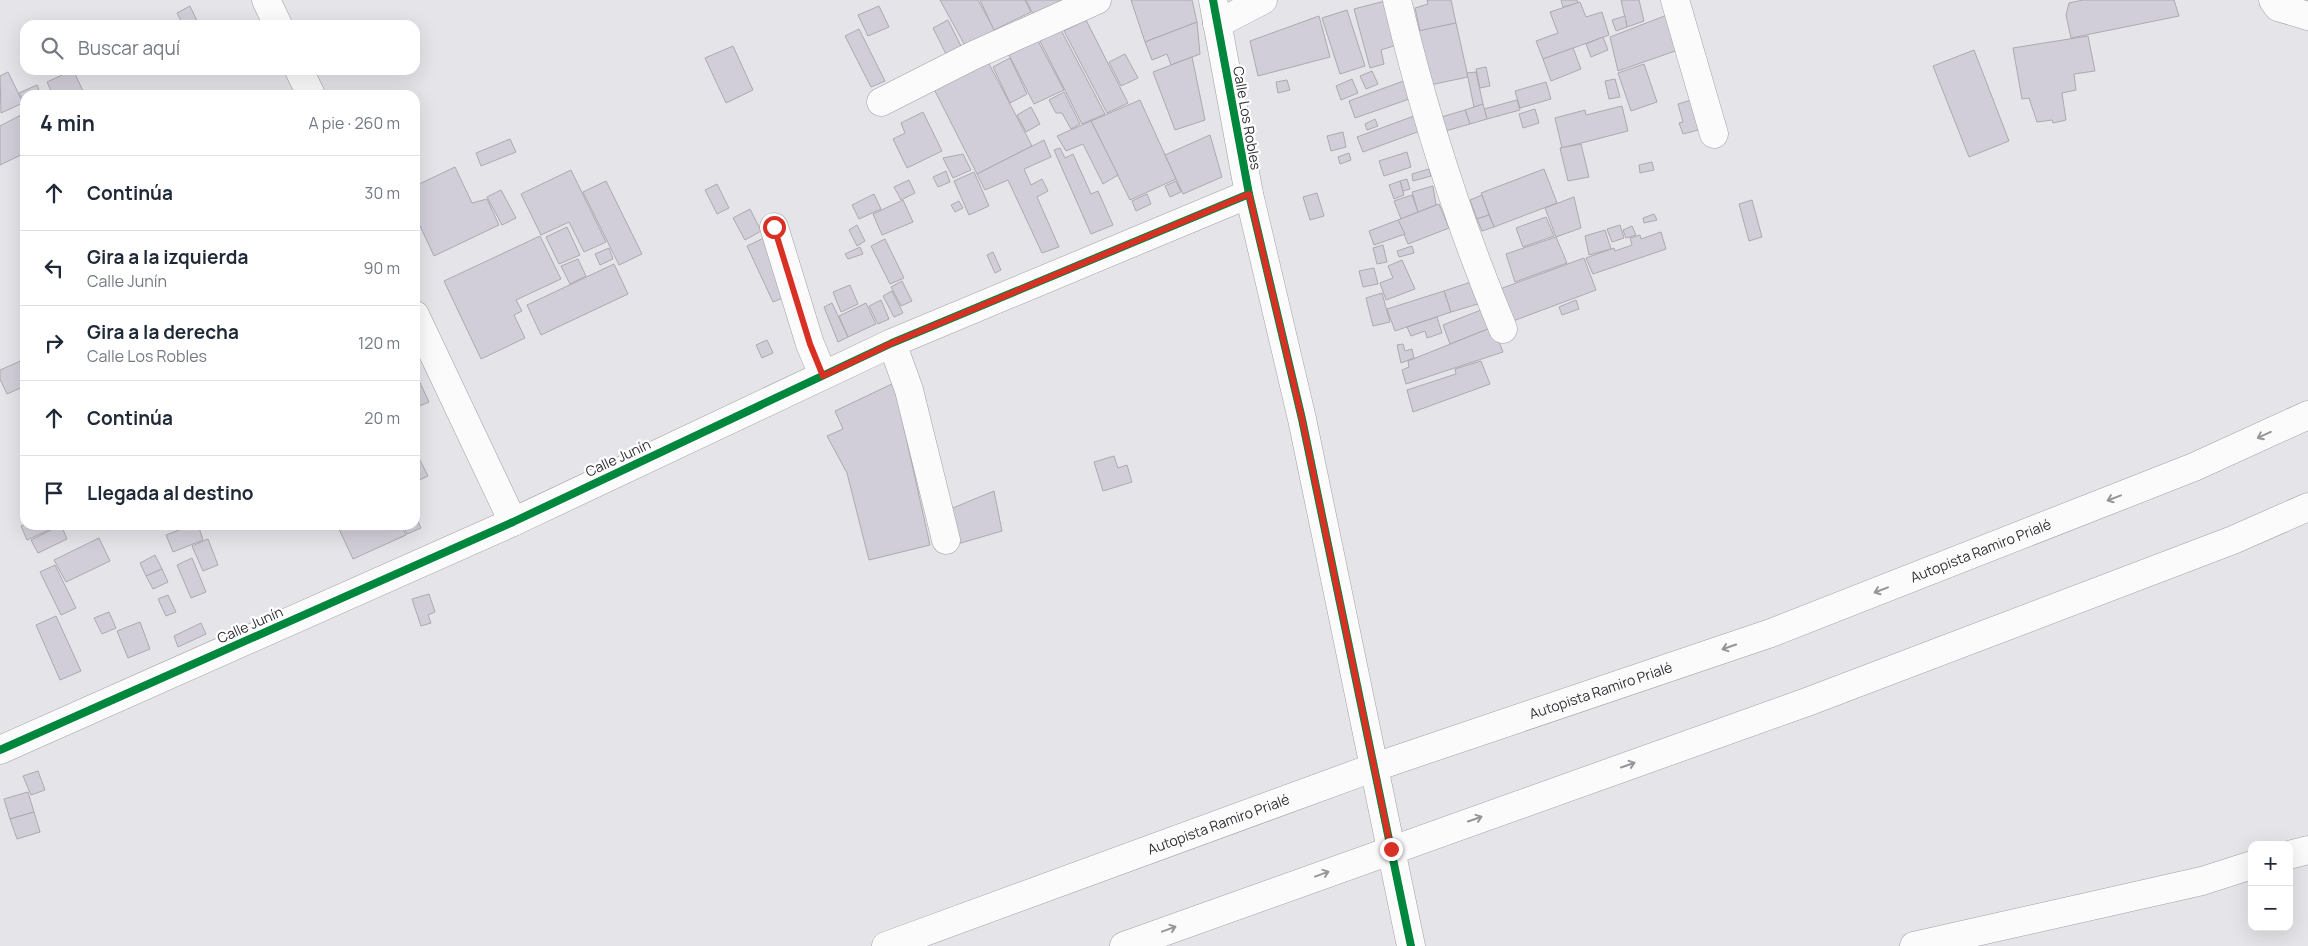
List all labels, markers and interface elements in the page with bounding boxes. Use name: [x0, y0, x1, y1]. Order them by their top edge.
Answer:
search box: [20, 20, 420, 75]
icon: search: [38, 34, 66, 62]
text: Buscar aquí: [78, 35, 180, 61]
street label: Calle Los Robles: [1229, 65, 1266, 171]
text: 4 min: [40, 109, 95, 137]
text: A pie · 260 m: [309, 112, 400, 134]
icon: ahead: [40, 179, 68, 207]
text: Continúa: [87, 180, 173, 206]
text: 30 m: [365, 182, 400, 204]
route start: [763, 216, 786, 239]
text: Gira a la izquierda: [87, 244, 248, 270]
icon: left: [40, 254, 68, 282]
text: 90 m: [364, 257, 400, 279]
text: Calle Junín: [87, 270, 167, 292]
text: Gira a la derecha: [87, 319, 239, 345]
icon: right: [40, 329, 68, 357]
text: 120 m: [358, 332, 400, 354]
text: Calle Los Robles: [87, 345, 207, 367]
icon: ahead: [40, 404, 68, 432]
text: Continúa: [87, 405, 173, 431]
text: 20 m: [364, 407, 400, 429]
one-way arrow: [2257, 431, 2272, 441]
street label: Calle Junín: [582, 434, 654, 481]
icon: arrive: [40, 479, 68, 507]
text: Llegada al destino: [87, 480, 254, 506]
one-way arrow: [2107, 494, 2122, 504]
street label: Autopista Ramiro Prialé: [1907, 514, 2054, 586]
one-way arrow: [1874, 586, 1889, 595]
street label: Calle Junín: [214, 602, 286, 647]
one-way arrow: [1722, 643, 1738, 652]
street label: Autopista Ramiro Prialé: [1527, 657, 1675, 723]
one-way arrow: [1620, 760, 1636, 769]
street label: Autopista Ramiro Prialé: [1145, 789, 1292, 859]
one-way arrow: [1467, 814, 1482, 823]
route end: [1380, 838, 1403, 861]
map controls: [2248, 841, 2293, 931]
button: +: [2248, 841, 2293, 886]
one-way arrow: [1314, 869, 1329, 878]
button: −: [2248, 886, 2293, 931]
one-way arrow: [1161, 924, 1177, 933]

